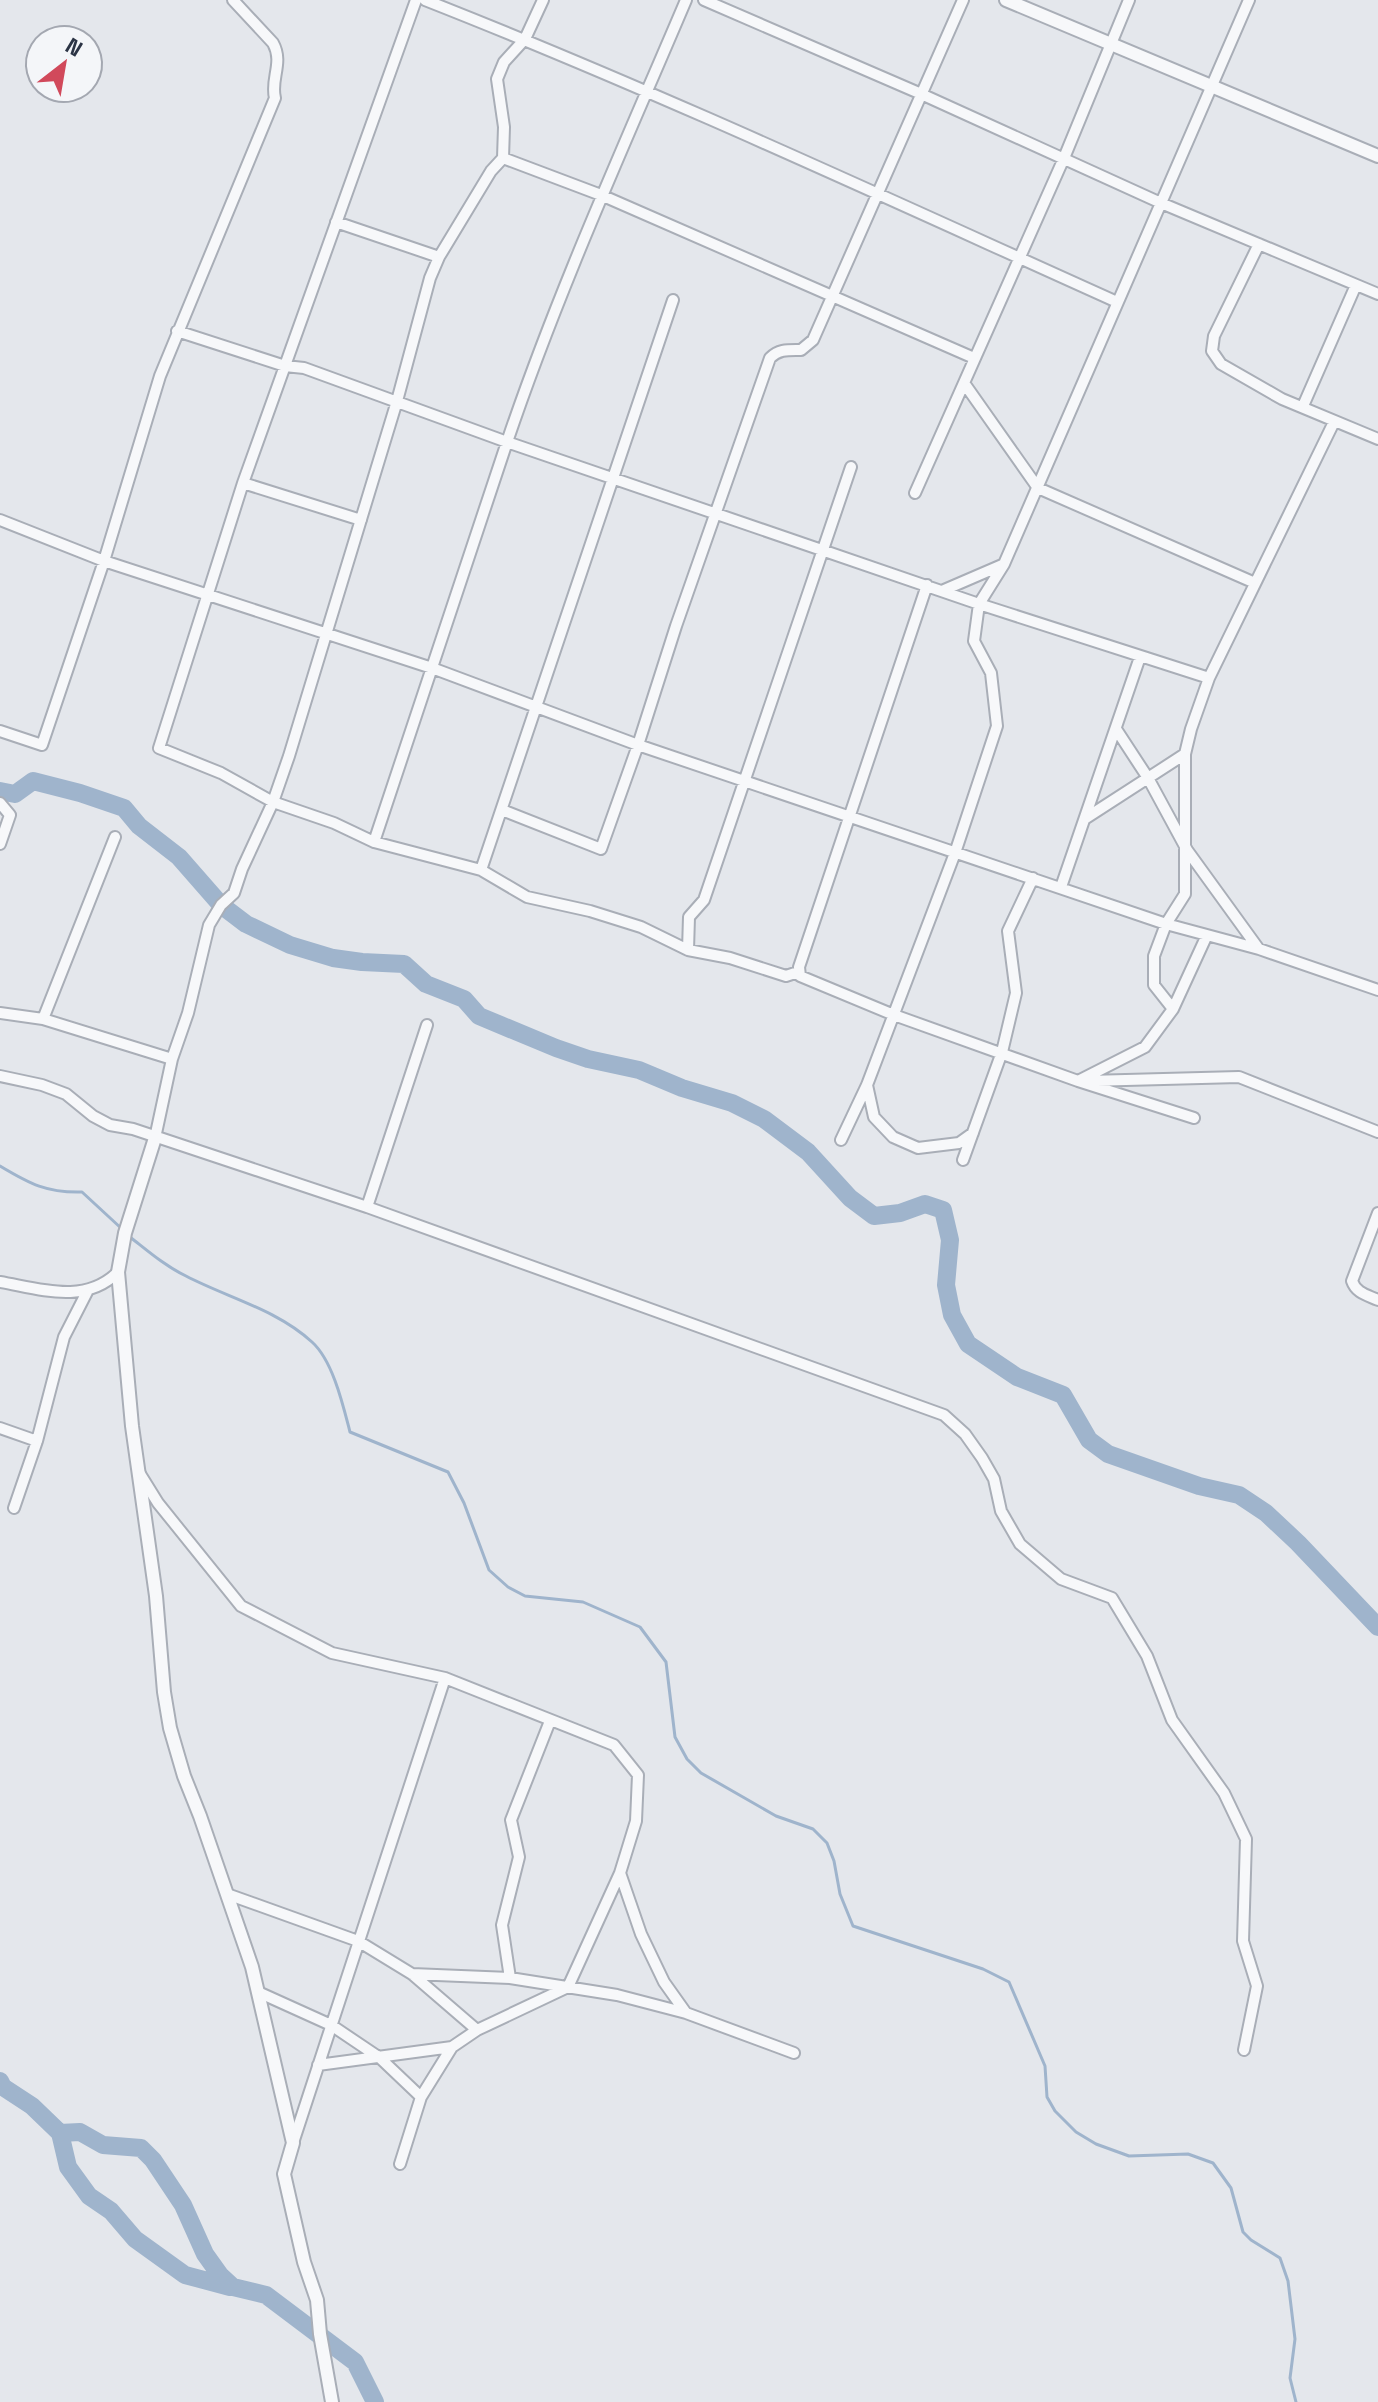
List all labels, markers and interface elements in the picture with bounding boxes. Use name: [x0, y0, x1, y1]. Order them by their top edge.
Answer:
north arrow: [24, 24, 104, 104]
text: N: [61, 31, 88, 63]

